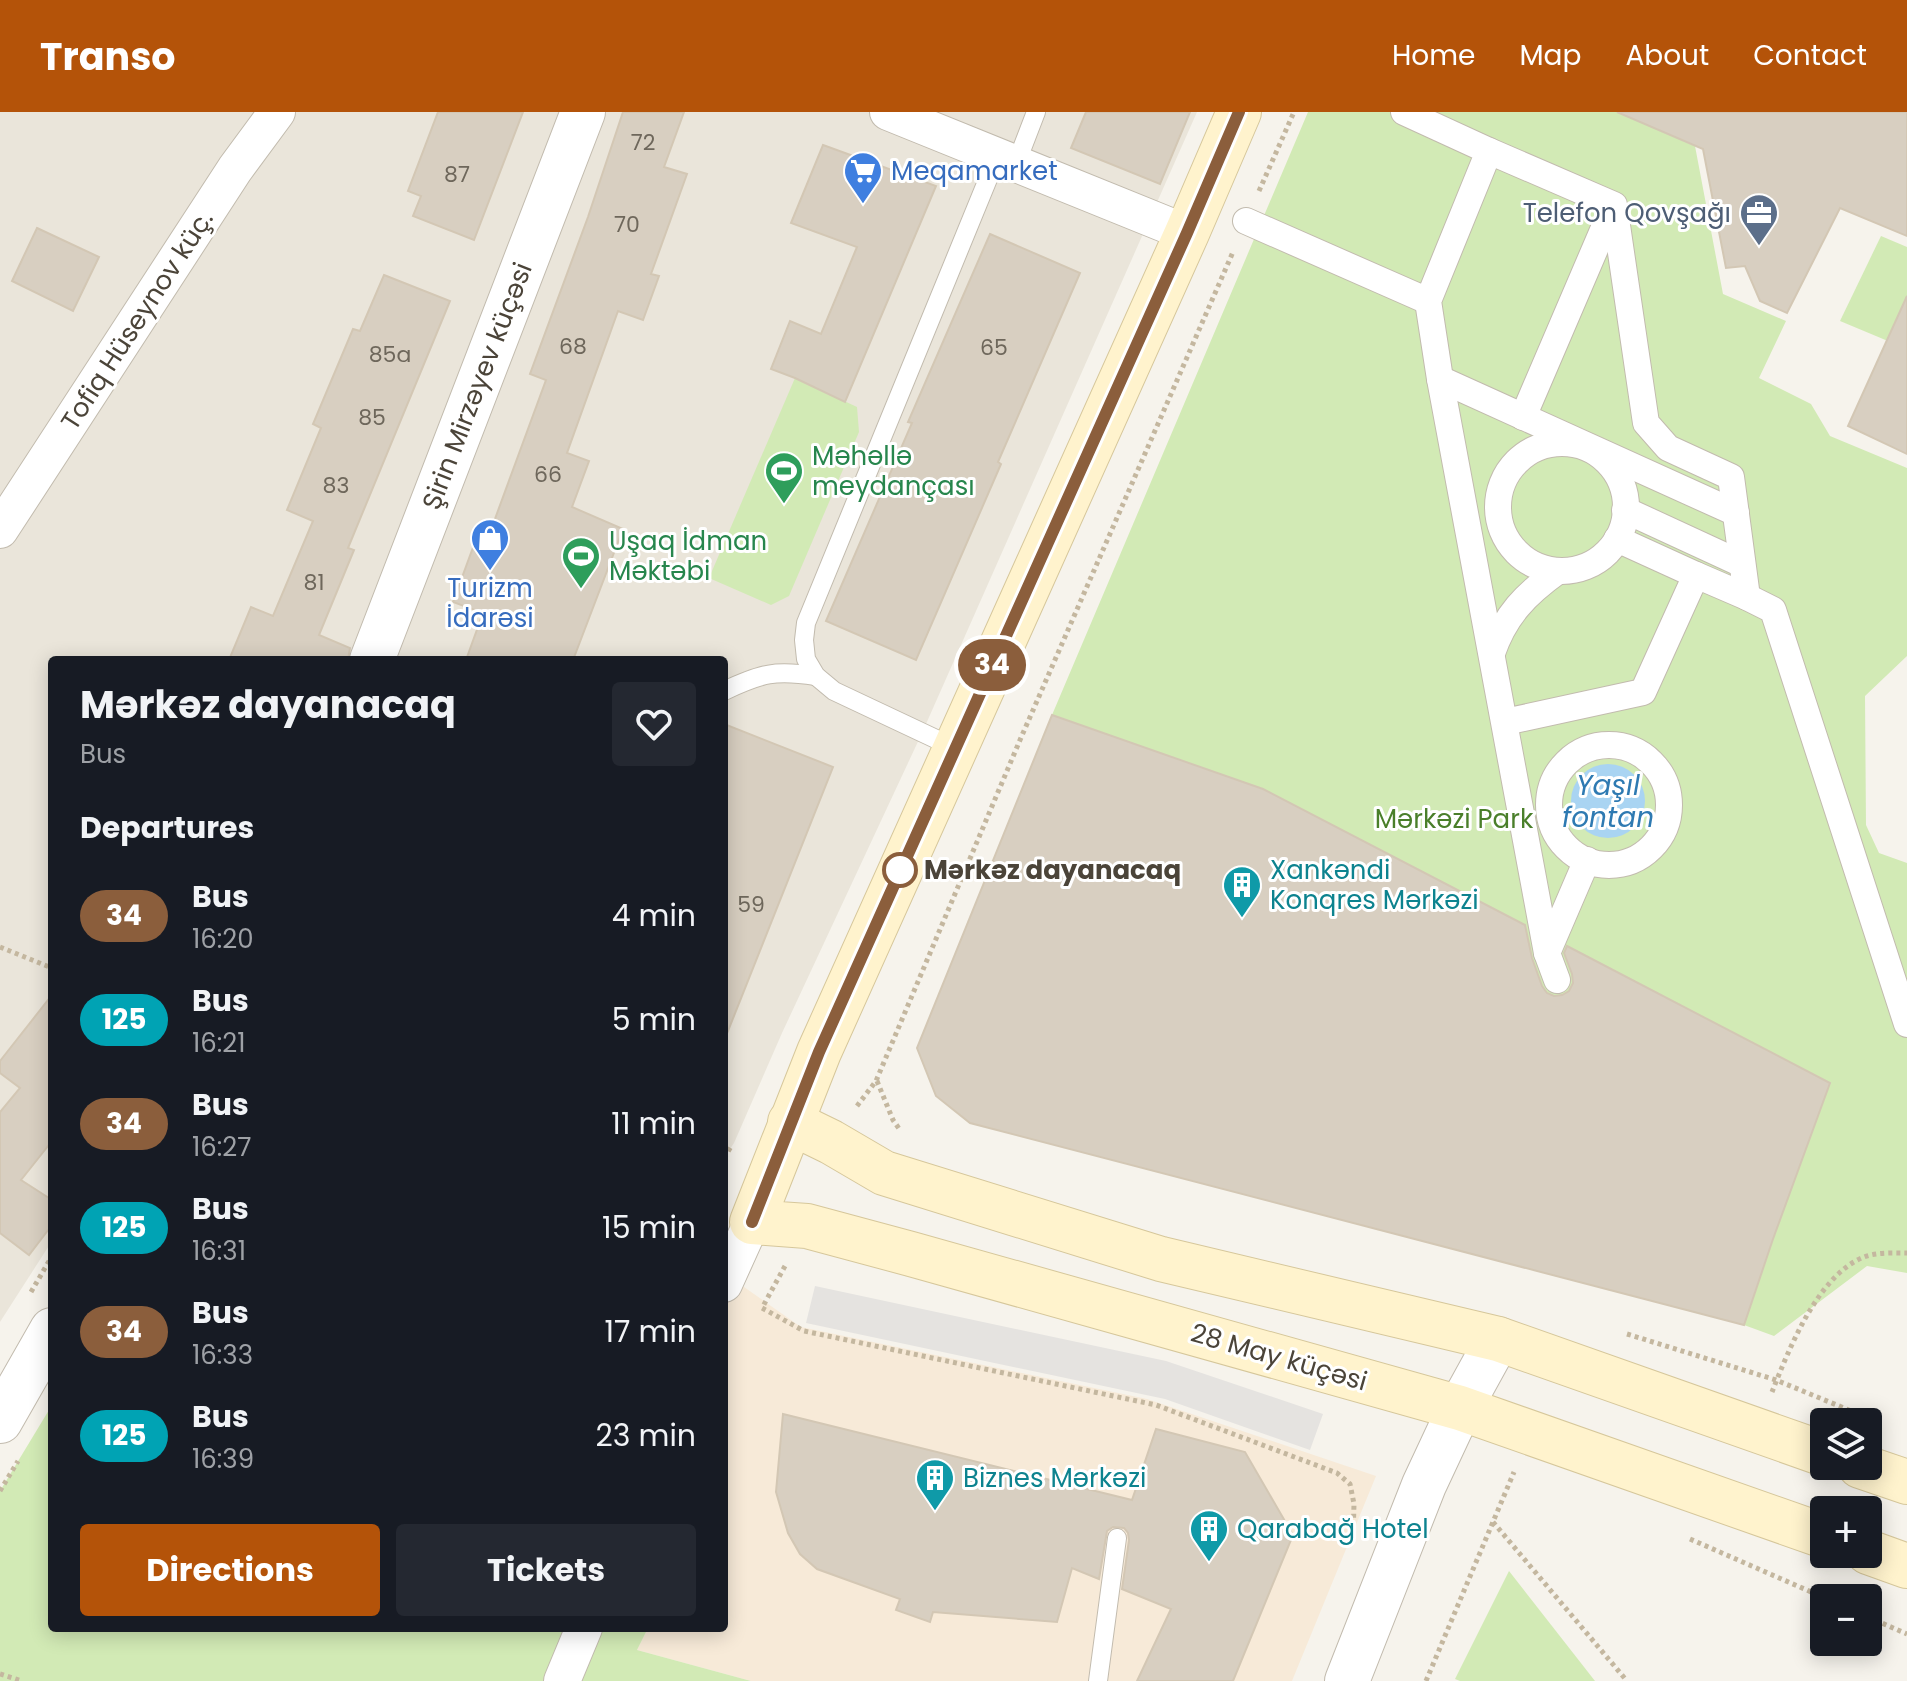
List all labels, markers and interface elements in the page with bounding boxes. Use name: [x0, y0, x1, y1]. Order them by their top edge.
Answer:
text: Transo: [40, 30, 176, 83]
text: Home: [1392, 36, 1475, 75]
text: Map: [1519, 36, 1581, 75]
text: About: [1625, 36, 1709, 75]
text: Contact: [1753, 36, 1867, 75]
house number: 72: [631, 127, 655, 158]
supermarket icon: Meqamarket: [842, 150, 884, 205]
place label: Meqamarket: [891, 153, 1058, 189]
house number: 87: [444, 159, 470, 190]
office icon: Telefon Qovşağı: [1738, 192, 1780, 247]
place label: Telefon Qovşağı: [1523, 195, 1731, 231]
street label: Tofiq Hüseynov küç.: [52, 203, 222, 437]
house number: 70: [614, 209, 640, 240]
street label: Şirin Mirzəyev küçəsi: [413, 257, 541, 515]
house number: 68: [559, 331, 587, 362]
house number: 65: [980, 332, 1008, 363]
house number: 85a: [369, 339, 411, 370]
house number: 85: [358, 402, 386, 433]
place label: Məhəllə meydançası: [812, 438, 975, 504]
sports icon: Məhəllə meydançası: [763, 450, 805, 505]
house number: 66: [534, 459, 562, 490]
house number: 83: [323, 470, 349, 501]
shop icon: Turizm İdarəsi: [469, 517, 511, 572]
place label: Uşaq İdman Məktəbi: [609, 523, 767, 589]
sports icon: Uşaq İdman Məktəbi: [560, 535, 602, 590]
house number: 81: [304, 567, 324, 598]
place label: Turizm İdarəsi: [446, 570, 534, 636]
line badge: 34: [956, 639, 1028, 691]
text: 34: [974, 645, 1010, 684]
text: Mərkəz dayanacaq: [80, 678, 456, 731]
button: heart: [612, 682, 696, 766]
text: Bus: [80, 736, 126, 772]
water label: Yaşıl fontan: [1562, 766, 1654, 837]
park label: Mərkəzi Park: [1375, 801, 1534, 837]
text: Departures: [80, 806, 254, 849]
place label: Mərkəz dayanacaq: [924, 852, 1181, 888]
place label: Xankəndi Konqres Mərkəzi: [1270, 852, 1479, 918]
marker: Mərkəz dayanacaq: [883, 853, 917, 887]
building icon: Xankəndi Konqres Mərkəzi: [1221, 864, 1263, 919]
text: Bus: [192, 875, 249, 918]
house number: 59: [737, 889, 765, 920]
text: 4 min: [612, 894, 696, 937]
text: 34: [106, 896, 142, 935]
text: 16:20: [192, 921, 254, 957]
text: Bus: [192, 979, 249, 1022]
text: 5 min: [612, 998, 696, 1041]
text: 125: [102, 1000, 146, 1039]
text: 16:21: [192, 1025, 246, 1061]
text: Bus: [192, 1083, 249, 1126]
text: 11 min: [611, 1102, 696, 1145]
text: 34: [106, 1104, 142, 1143]
text: 16:27: [192, 1129, 252, 1165]
text: Bus: [192, 1187, 249, 1230]
text: 15 min: [602, 1206, 696, 1249]
text: 125: [102, 1208, 146, 1247]
text: 16:31: [192, 1233, 246, 1269]
text: Bus: [192, 1291, 249, 1334]
text: 17 min: [605, 1310, 696, 1353]
text: 34: [106, 1312, 142, 1351]
street label: 28 May küçəsi: [1187, 1315, 1371, 1399]
text: 16:33: [192, 1337, 253, 1373]
text: Bus: [192, 1395, 249, 1438]
map controls: [1810, 1408, 1882, 1656]
button: layers: [1810, 1408, 1882, 1480]
text: 23 min: [596, 1414, 696, 1457]
text: 125: [102, 1416, 146, 1455]
text: 16:39: [192, 1441, 254, 1477]
building icon: Biznes Mərkəzi: [914, 1457, 956, 1512]
place label: Biznes Mərkəzi: [963, 1460, 1146, 1496]
button: +: [1810, 1496, 1882, 1568]
building icon: Qarabağ Hotel: [1188, 1508, 1230, 1563]
place label: Qarabağ Hotel: [1237, 1511, 1429, 1547]
button: Directions: [80, 1524, 380, 1616]
button: Tickets: [396, 1524, 696, 1616]
button: −: [1810, 1584, 1882, 1656]

